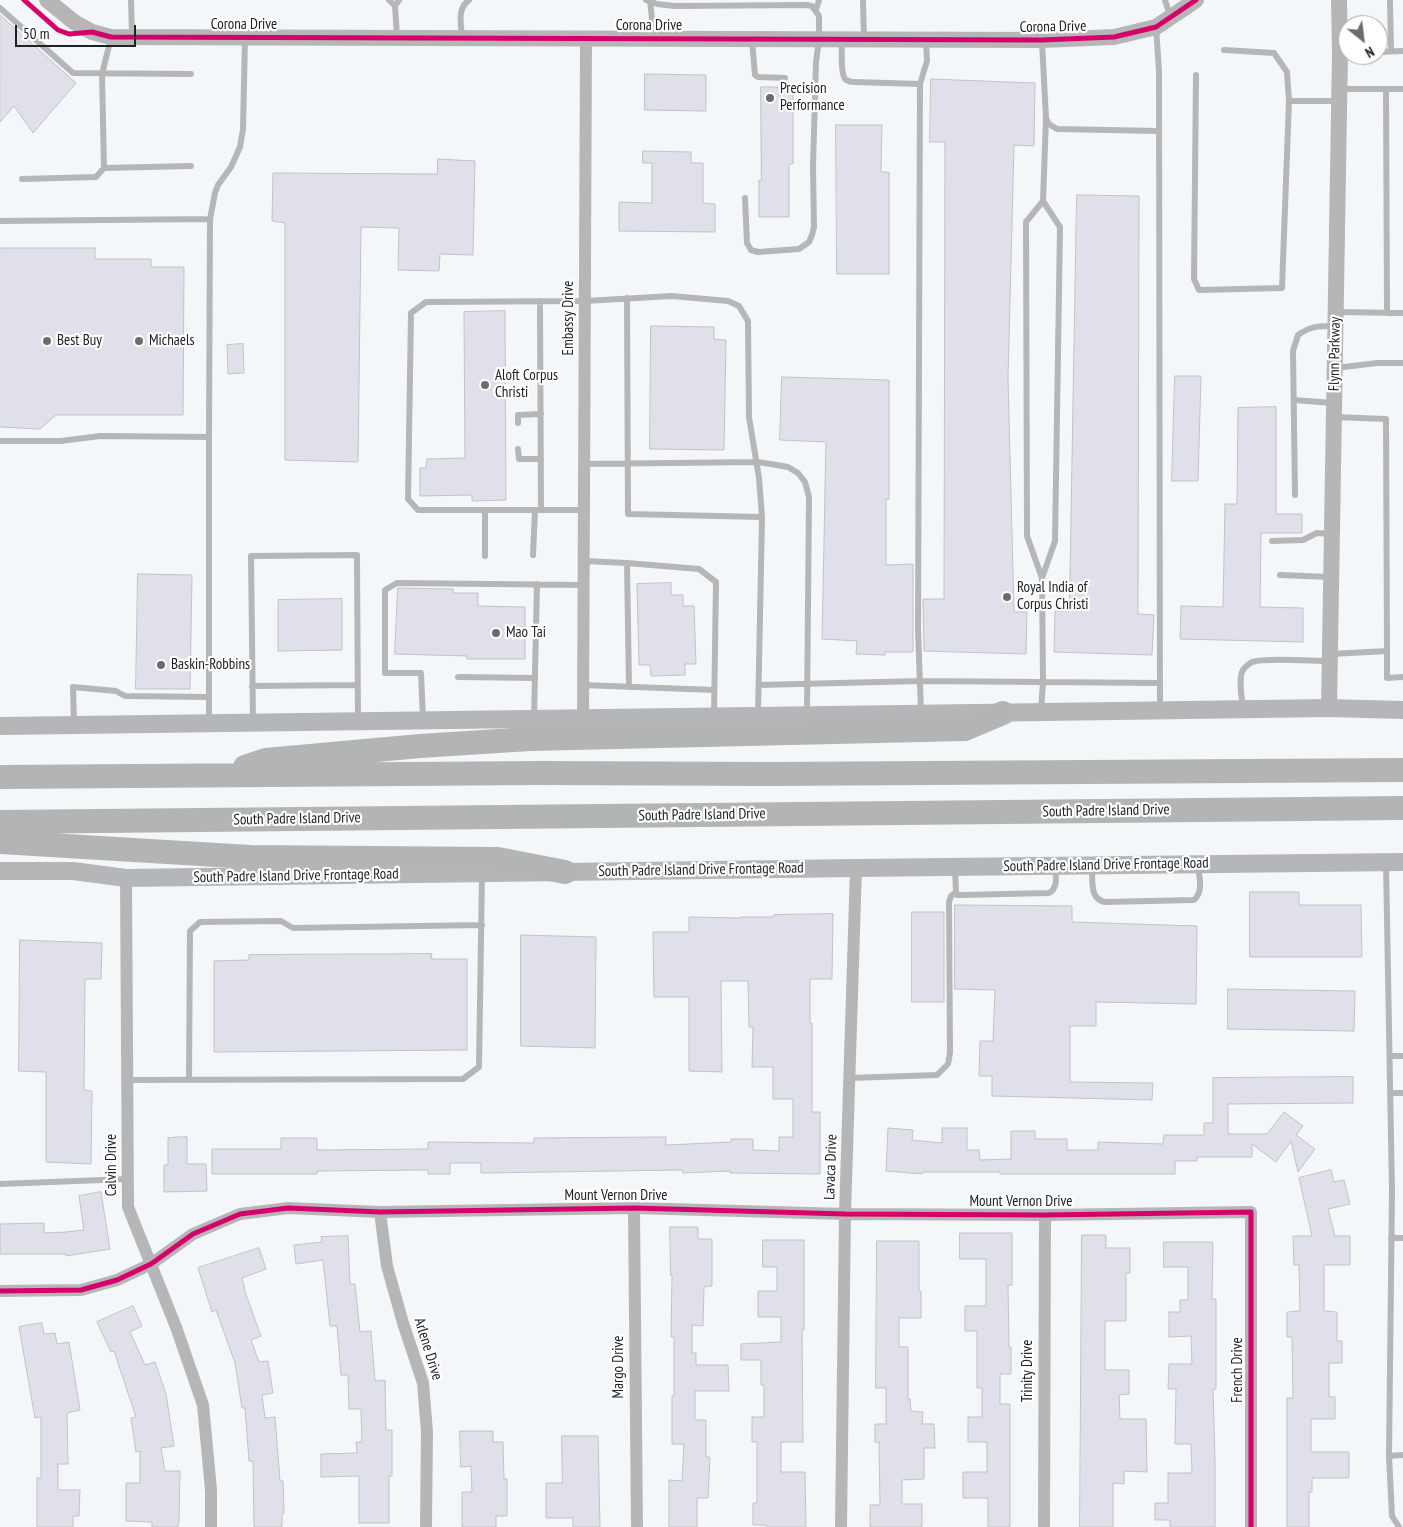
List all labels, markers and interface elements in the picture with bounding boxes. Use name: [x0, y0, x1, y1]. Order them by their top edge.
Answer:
scale bar: [18, 15, 139, 47]
north arrow: [1338, 15, 1388, 65]
street label: Corona Drive: [211, 16, 277, 34]
street label: Corona Drive: [616, 17, 682, 35]
street label: Corona Drive: [1020, 17, 1086, 37]
text: 50 m: [23, 24, 49, 43]
text: N: [1362, 43, 1377, 62]
place label: Precision Performance: [780, 80, 845, 115]
marker: Precision Performance: [764, 92, 776, 104]
street label: Embassy Drive: [560, 281, 578, 355]
street label: Flynn Parkway: [1325, 317, 1345, 391]
place label: Best Buy: [57, 332, 102, 350]
place label: Michaels: [149, 332, 195, 350]
marker: Best Buy: [41, 335, 53, 347]
marker: Michaels: [133, 335, 145, 347]
place label: Aloft Corpus Christi: [495, 367, 558, 402]
marker: Aloft Corpus Christi: [479, 379, 491, 391]
place label: Royal India of Corpus Christi: [1017, 579, 1089, 614]
marker: Royal India of Corpus Christi: [1001, 591, 1013, 603]
place label: Mao Tai: [506, 624, 546, 642]
marker: Mao Tai: [490, 627, 502, 639]
place label: Baskin-Robbins: [171, 656, 250, 674]
marker: Baskin-Robbins: [155, 659, 167, 671]
street label: South Padre Island Drive: [1042, 801, 1170, 821]
street label: South Padre Island Drive: [638, 805, 766, 825]
street label: South Padre Island Drive: [233, 809, 361, 829]
street label: South Padre Island Drive Frontage Road: [1003, 854, 1209, 876]
street label: South Padre Island Drive Frontage Road: [598, 859, 804, 881]
street label: South Padre Island Drive Frontage Road: [193, 865, 399, 887]
street label: Calvin Drive: [103, 1134, 121, 1196]
street label: Lavaca Drive: [821, 1134, 841, 1200]
street label: Mount Vernon Drive: [564, 1187, 668, 1205]
street label: Mount Vernon Drive: [969, 1193, 1073, 1211]
street label: Arlene Drive: [410, 1316, 446, 1382]
street label: Margo Drive: [610, 1335, 628, 1399]
street label: French Drive: [1229, 1337, 1247, 1403]
street label: Trinity Drive: [1019, 1340, 1037, 1402]

